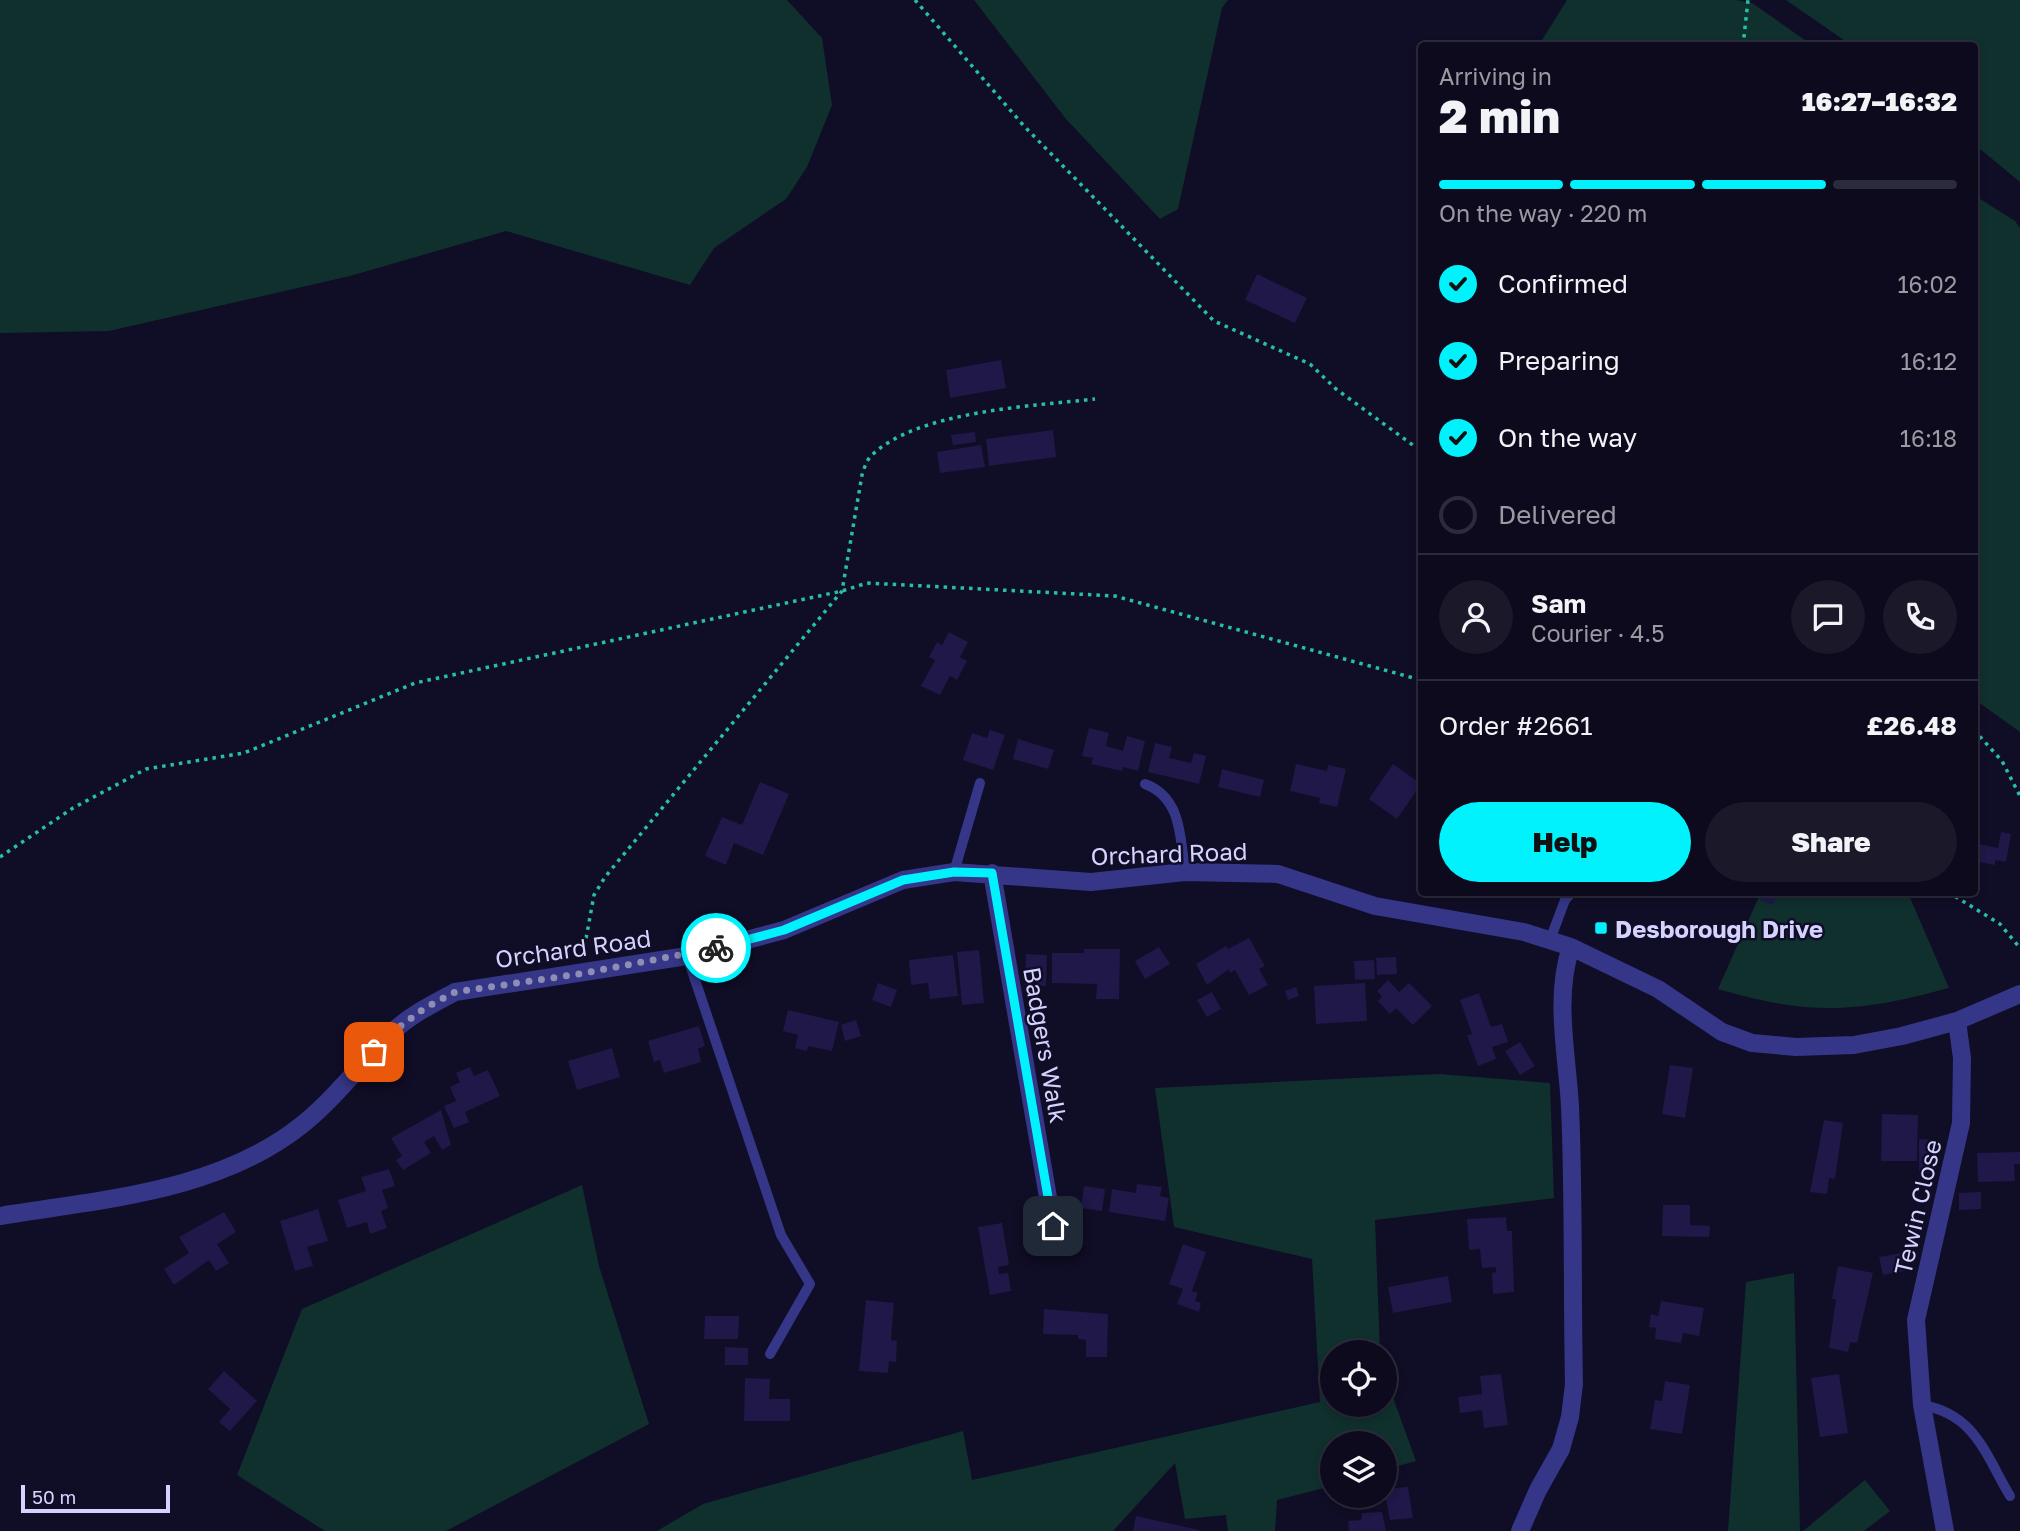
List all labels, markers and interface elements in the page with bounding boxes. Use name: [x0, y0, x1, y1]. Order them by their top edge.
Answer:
text: Arriving in: [1439, 62, 1552, 90]
text: 16:27–16:32: [1802, 86, 1957, 117]
text: 2 min: [1439, 88, 1560, 143]
text: On the way · 220 m: [1439, 199, 1647, 227]
icon: check: [1439, 265, 1477, 303]
text: Confirmed: [1498, 268, 1628, 299]
text: 16:02: [1897, 270, 1957, 298]
icon: check: [1439, 342, 1477, 380]
text: Preparing: [1498, 345, 1620, 376]
text: 16:12: [1901, 347, 1957, 375]
icon: check: [1439, 419, 1477, 457]
text: On the way: [1498, 422, 1637, 453]
text: 16:18: [1900, 424, 1957, 452]
text: Delivered: [1498, 499, 1617, 530]
button: person: [1439, 580, 1513, 654]
button: chat: [1791, 580, 1865, 654]
button: phone: [1883, 580, 1957, 654]
text: Sam: [1531, 588, 1586, 619]
text: Courier · 4.5: [1531, 619, 1664, 647]
text: Order #2661: [1439, 710, 1593, 741]
text: £26.48: [1866, 710, 1957, 741]
button: Help: [1439, 802, 1691, 882]
button: Share: [1705, 802, 1957, 882]
street label: Orchard Road: [1090, 836, 1248, 870]
courier: [681, 913, 751, 983]
place label: Desborough Drive: [1615, 914, 1823, 943]
marker: Desborough Drive: [1593, 920, 1609, 936]
street label: Orchard Road: [493, 923, 653, 973]
icon: bike: [697, 929, 735, 967]
street label: Badgers Walk: [1018, 965, 1074, 1125]
pin: [344, 1022, 404, 1082]
icon: bag: [355, 1033, 393, 1071]
street label: Tewin Close: [1887, 1137, 1947, 1277]
pin: [1023, 1196, 1083, 1256]
icon: home: [1034, 1207, 1072, 1245]
map controls: [1320, 1340, 1397, 1508]
button: locate: [1320, 1340, 1397, 1417]
button: layers: [1320, 1431, 1397, 1508]
scale bar: [21, 1482, 170, 1514]
text: 50 m: [32, 1485, 76, 1508]

